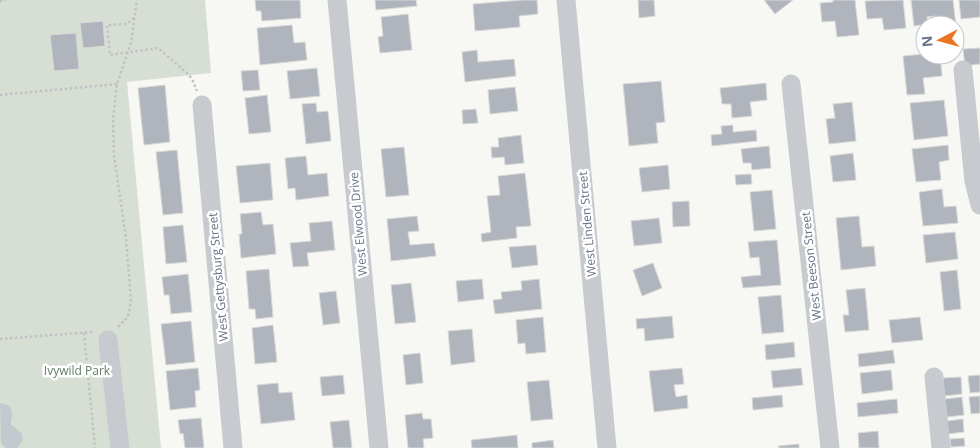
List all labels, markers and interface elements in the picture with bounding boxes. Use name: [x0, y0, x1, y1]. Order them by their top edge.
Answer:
north arrow: [915, 15, 965, 65]
text: N: [917, 35, 937, 48]
street label: West Elwood Drive: [345, 171, 371, 277]
street label: West Linden Street: [574, 171, 600, 277]
street label: West Beeson Street: [797, 211, 825, 321]
street label: West Gettysburg Street: [204, 212, 232, 342]
park label: Ivywild Park: [44, 362, 111, 379]

